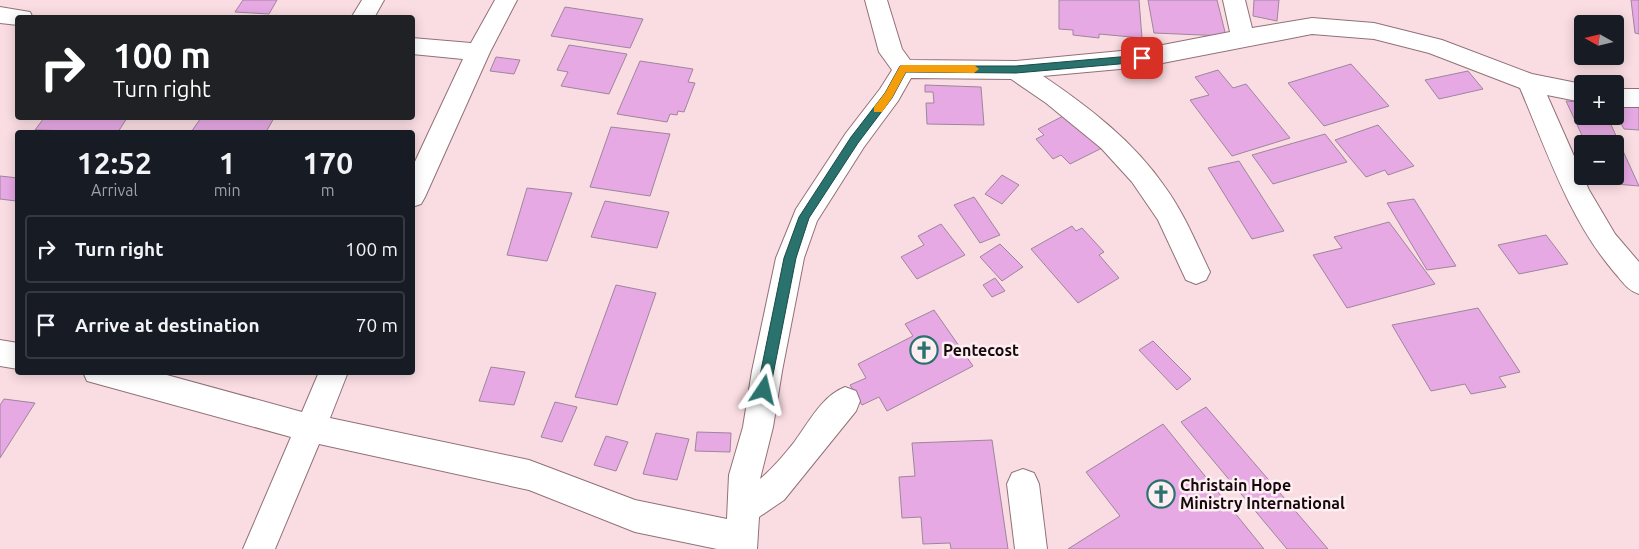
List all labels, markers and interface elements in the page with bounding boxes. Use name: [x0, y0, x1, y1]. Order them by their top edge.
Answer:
north arrow: [1574, 15, 1624, 65]
map controls: [1574, 15, 1624, 185]
icon: right: [30, 35, 95, 100]
text: 100 m: [113, 35, 211, 75]
pin: [1121, 37, 1163, 79]
icon: arrive: [1128, 44, 1156, 72]
button: +: [1574, 75, 1624, 125]
text: Turn right: [113, 76, 211, 101]
button: −: [1574, 135, 1624, 185]
text: 12:52: [77, 146, 152, 180]
text: 1: [219, 146, 236, 180]
text: 170: [302, 146, 353, 180]
text: Arrival: [91, 181, 138, 199]
text: min: [214, 181, 241, 199]
text: m: [321, 181, 335, 199]
icon: right: [32, 235, 60, 263]
text: Turn right: [75, 238, 163, 260]
text: 100 m: [345, 238, 398, 260]
icon: arrive: [32, 311, 60, 339]
text: Arrive at destination: [75, 314, 260, 336]
text: 70 m: [356, 314, 398, 336]
church icon: Pentecost: [909, 335, 939, 365]
place label: Pentecost: [943, 341, 1019, 359]
position arrow: [737, 363, 789, 415]
place label: Christain Hope Ministry International: [1180, 476, 1345, 512]
church icon: Christain Hope Ministry International: [1146, 479, 1176, 509]

